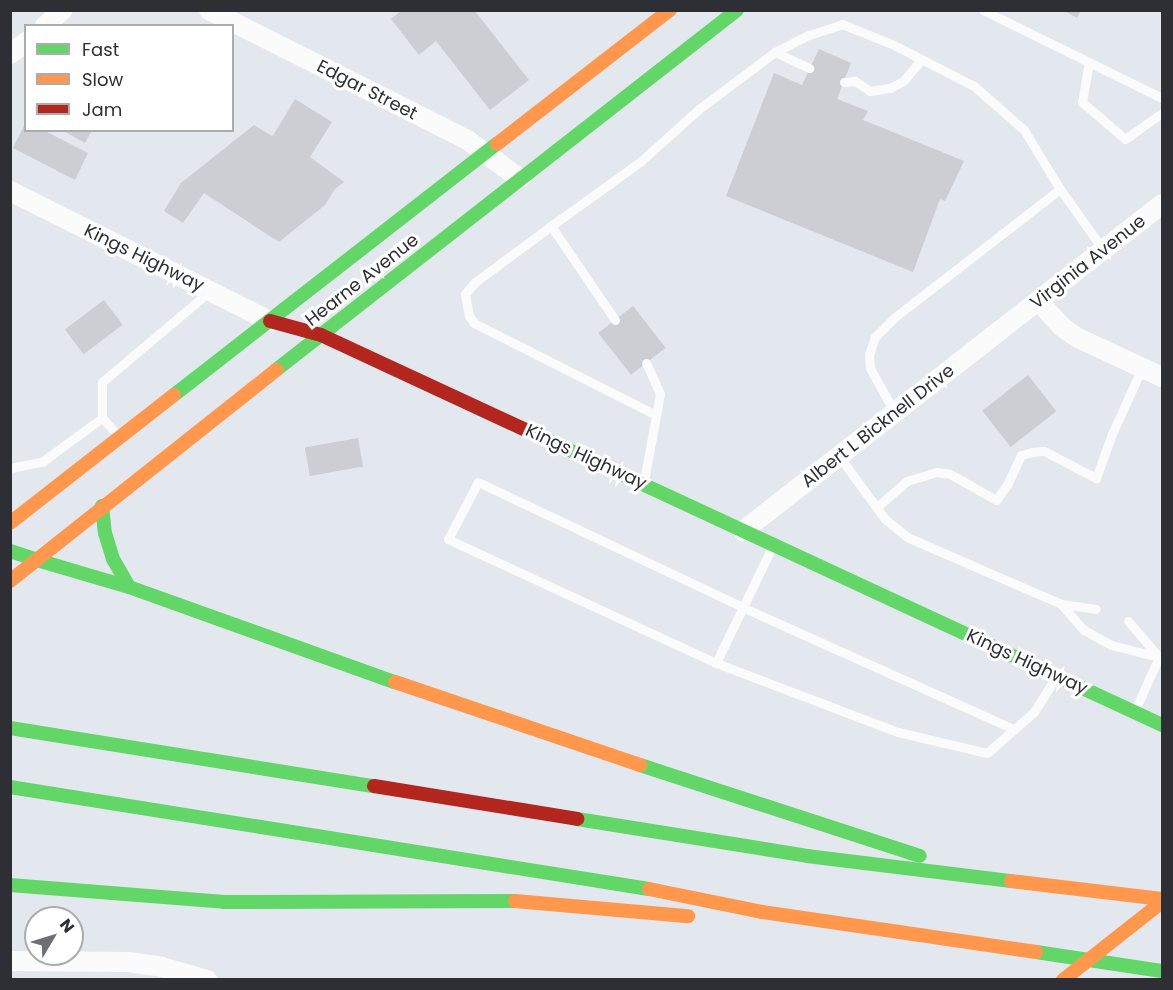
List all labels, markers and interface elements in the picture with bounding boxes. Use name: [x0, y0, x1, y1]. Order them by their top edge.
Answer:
legend: [24, 24, 234, 132]
text: Fast: [82, 37, 119, 62]
street label: Edgar Street: [313, 55, 421, 125]
text: Slow: [82, 67, 123, 92]
text: Jam: [82, 97, 122, 122]
street label: Virginia Avenue: [1026, 210, 1150, 314]
street label: Kings Highway: [81, 220, 207, 296]
street label: Hearne Avenue: [301, 229, 423, 331]
street label: Albert L Bicknell Drive: [797, 360, 959, 492]
street label: Kings Highway: [522, 420, 650, 494]
street label: Kings Highway: [963, 625, 1091, 699]
north arrow: [24, 906, 84, 966]
text: N: [54, 914, 80, 938]

